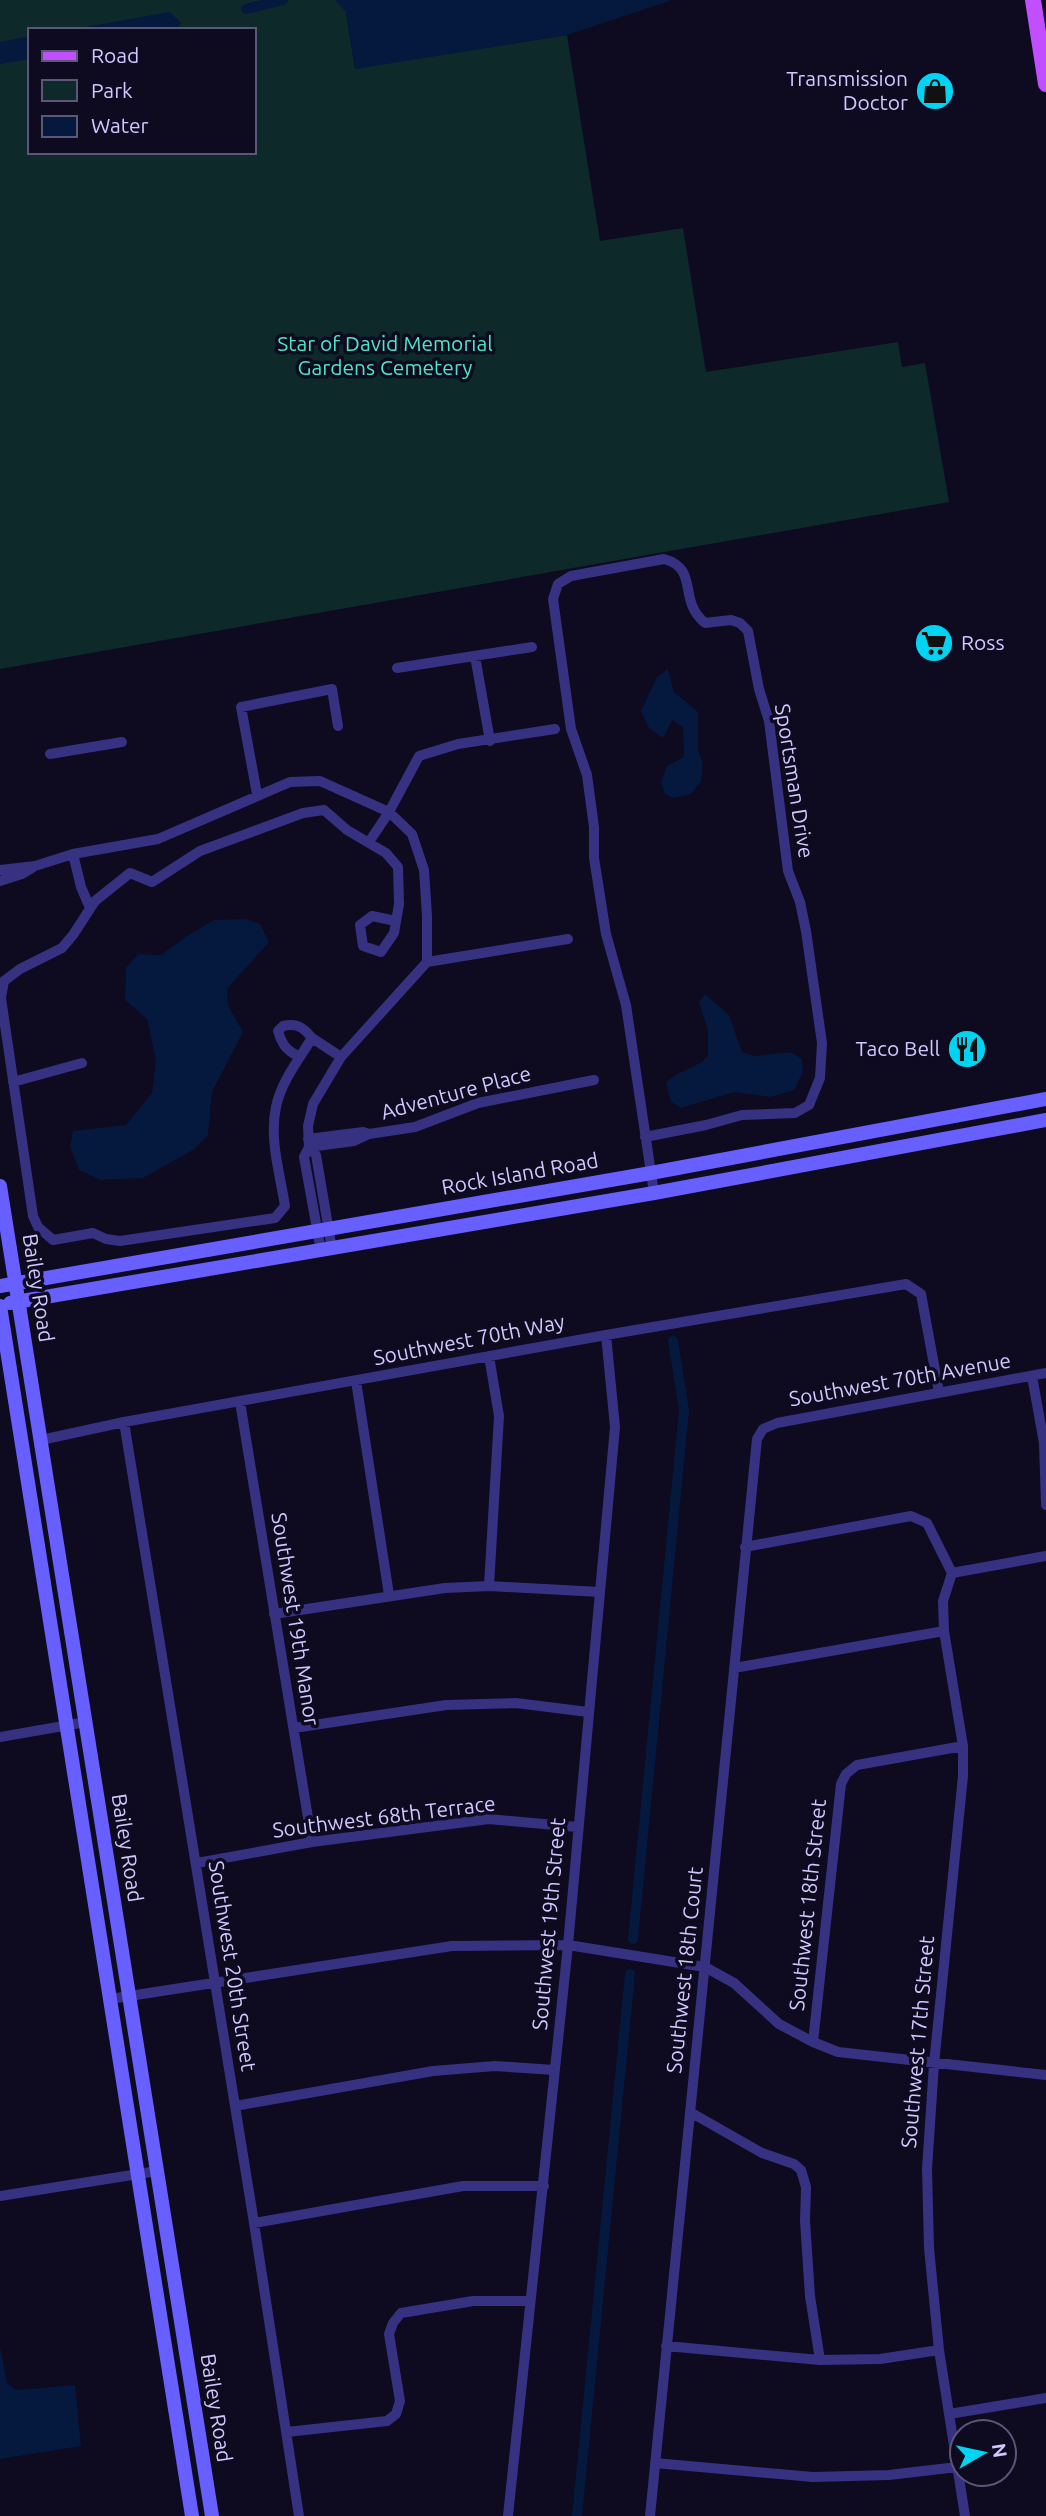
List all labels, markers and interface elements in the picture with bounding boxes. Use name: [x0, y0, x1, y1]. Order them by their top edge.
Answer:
legend: [28, 28, 256, 154]
text: Road: [91, 43, 139, 67]
place label: Transmission Doctor: [786, 66, 908, 114]
shop icon: Transmission Doctor: [914, 70, 956, 112]
text: Park: [91, 78, 133, 102]
text: Water: [91, 113, 149, 137]
park label: Star of David Memorial Gardens Cemetery: [277, 331, 493, 379]
supermarket icon: Ross: [913, 622, 955, 664]
place label: Ross: [961, 630, 1005, 654]
street label: Sportsman Drive: [771, 702, 819, 860]
restaurant icon: Taco Bell: [946, 1028, 988, 1070]
place label: Taco Bell: [856, 1036, 940, 1060]
street label: Adventure Place: [378, 1060, 533, 1124]
street label: Rock Island Road: [440, 1147, 600, 1199]
street label: Bailey Road: [19, 1232, 59, 1344]
street label: Southwest 70th Way: [371, 1309, 566, 1369]
street label: Southwest 70th Avenue: [787, 1348, 1013, 1410]
street label: Southwest 19th Manor: [267, 1511, 325, 1727]
street label: Southwest 68th Terrace: [271, 1790, 497, 1842]
street label: Bailey Road: [108, 1792, 148, 1904]
street label: Southwest 18th Street: [784, 1798, 830, 2012]
street label: Southwest 19th Street: [527, 1817, 569, 2031]
street label: Southwest 20th Street: [204, 1859, 261, 2073]
street label: Southwest 18th Court: [661, 1865, 707, 2074]
street label: Southwest 17th Street: [896, 1935, 938, 2149]
street label: Bailey Road: [197, 2352, 237, 2464]
north arrow: [948, 2418, 1018, 2488]
text: N: [988, 2442, 1012, 2459]

